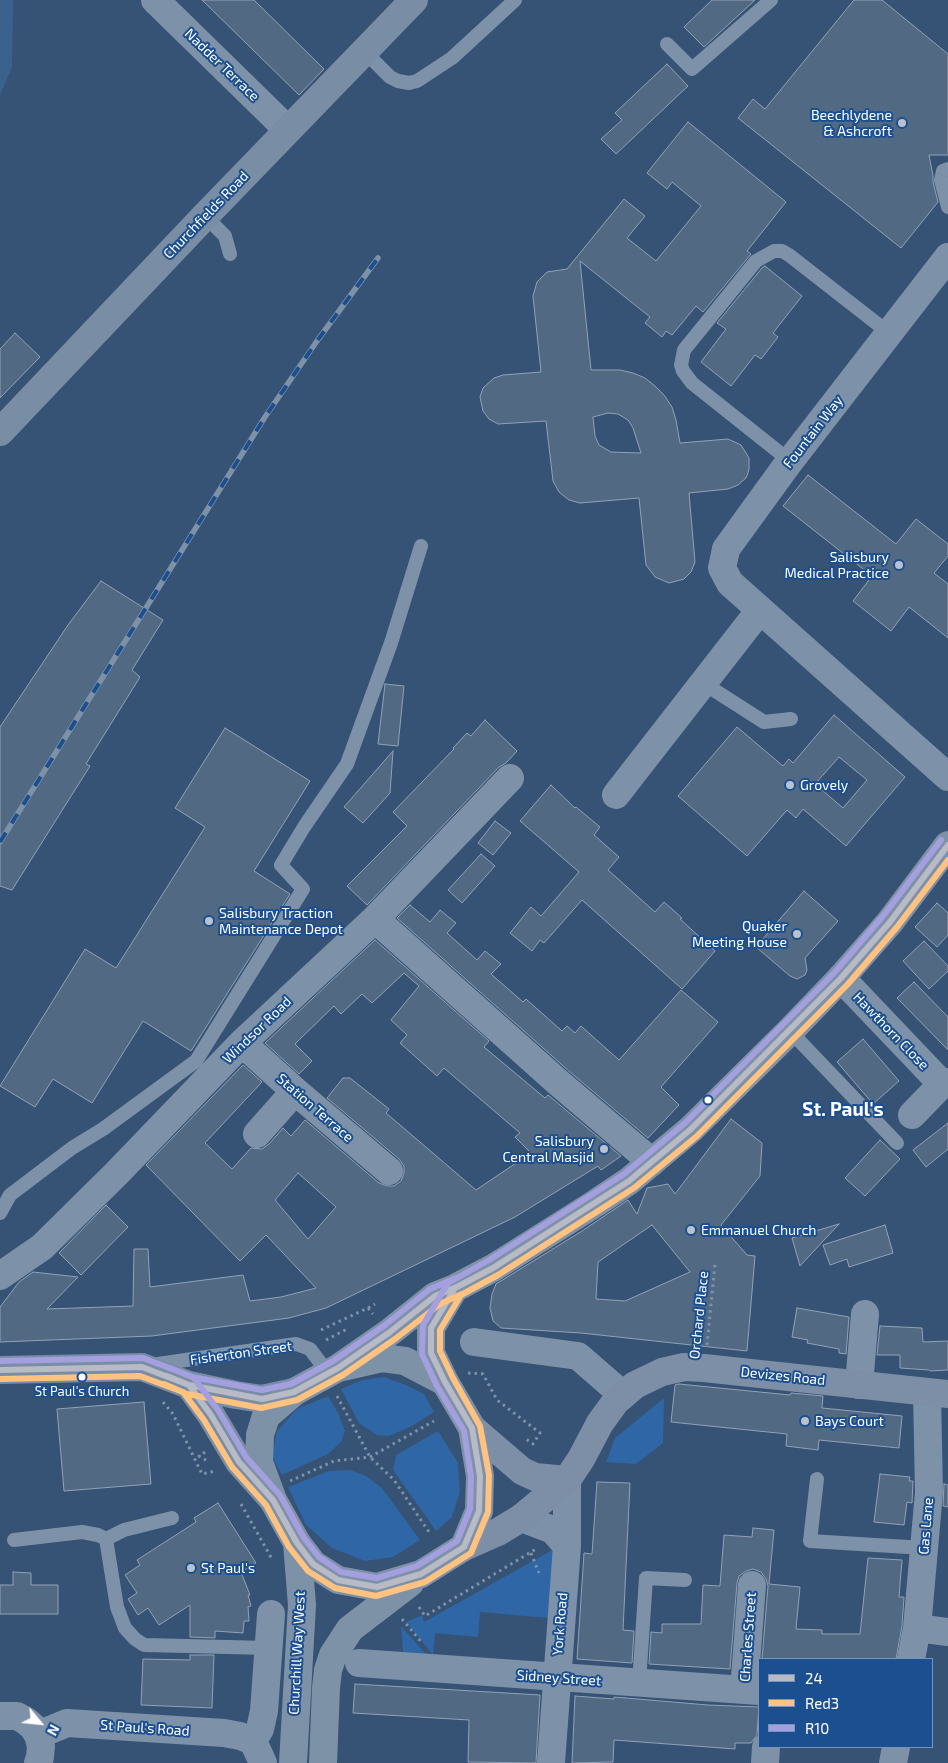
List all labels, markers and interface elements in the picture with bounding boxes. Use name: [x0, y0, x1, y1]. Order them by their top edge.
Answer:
street label: Nadder Terrace: [181, 25, 263, 105]
place label: Beechlydene & Ashcroft: [811, 107, 892, 140]
marker: Beechlydene & Ashcroft: [896, 117, 908, 129]
street label: Churchfields Road: [160, 168, 252, 262]
street label: Fountain Way: [779, 392, 847, 472]
place label: Salisbury Medical Practice: [784, 549, 889, 582]
marker: Salisbury Medical Practice: [893, 559, 905, 571]
place label: Grovely: [800, 777, 848, 793]
marker: Grovely: [784, 779, 796, 791]
place label: Salisbury Traction Maintenance Depot: [219, 905, 343, 938]
marker: Salisbury Traction Maintenance Depot: [203, 915, 215, 927]
place label: Quaker Meeting House: [692, 918, 787, 950]
marker: Quaker Meeting House: [791, 928, 803, 940]
street label: Hawthorn Close: [850, 989, 932, 1073]
street label: Windsor Road: [219, 993, 295, 1067]
street label: Station Terrace: [273, 1070, 357, 1146]
unlabelled marker: [703, 1095, 713, 1105]
district label: St. Paul's: [802, 1099, 884, 1121]
place label: Salisbury Central Masjid: [502, 1133, 594, 1166]
marker: Salisbury Central Masjid: [598, 1143, 610, 1155]
place label: Emmanuel Church: [701, 1222, 816, 1238]
marker: Emmanuel Church: [685, 1224, 697, 1236]
street label: Orchard Place: [686, 1270, 712, 1360]
street label: Fisherton Street: [189, 1338, 293, 1368]
street label: Devizes Road: [740, 1363, 826, 1389]
marker: St Paul's Church: [77, 1372, 87, 1382]
place label: St Paul's Church: [35, 1384, 129, 1400]
place label: Bays Court: [815, 1413, 884, 1429]
marker: Bays Court: [799, 1415, 811, 1427]
street label: Gas Lane: [915, 1497, 937, 1555]
place label: St Paul's: [201, 1560, 255, 1576]
marker: St Paul's: [185, 1562, 197, 1574]
street label: Churchill Way West: [285, 1591, 309, 1715]
street label: Charles Street: [736, 1591, 760, 1683]
street label: York Road: [549, 1592, 571, 1656]
legend: [758, 1658, 933, 1748]
street label: Sidney Street: [516, 1667, 602, 1689]
text: 24: [805, 1669, 823, 1687]
text: Red3: [805, 1694, 839, 1712]
north arrow: [15, 1698, 65, 1748]
street label: St Paul's Road: [100, 1717, 190, 1739]
text: R10: [805, 1719, 829, 1737]
text: N: [44, 1722, 64, 1739]

